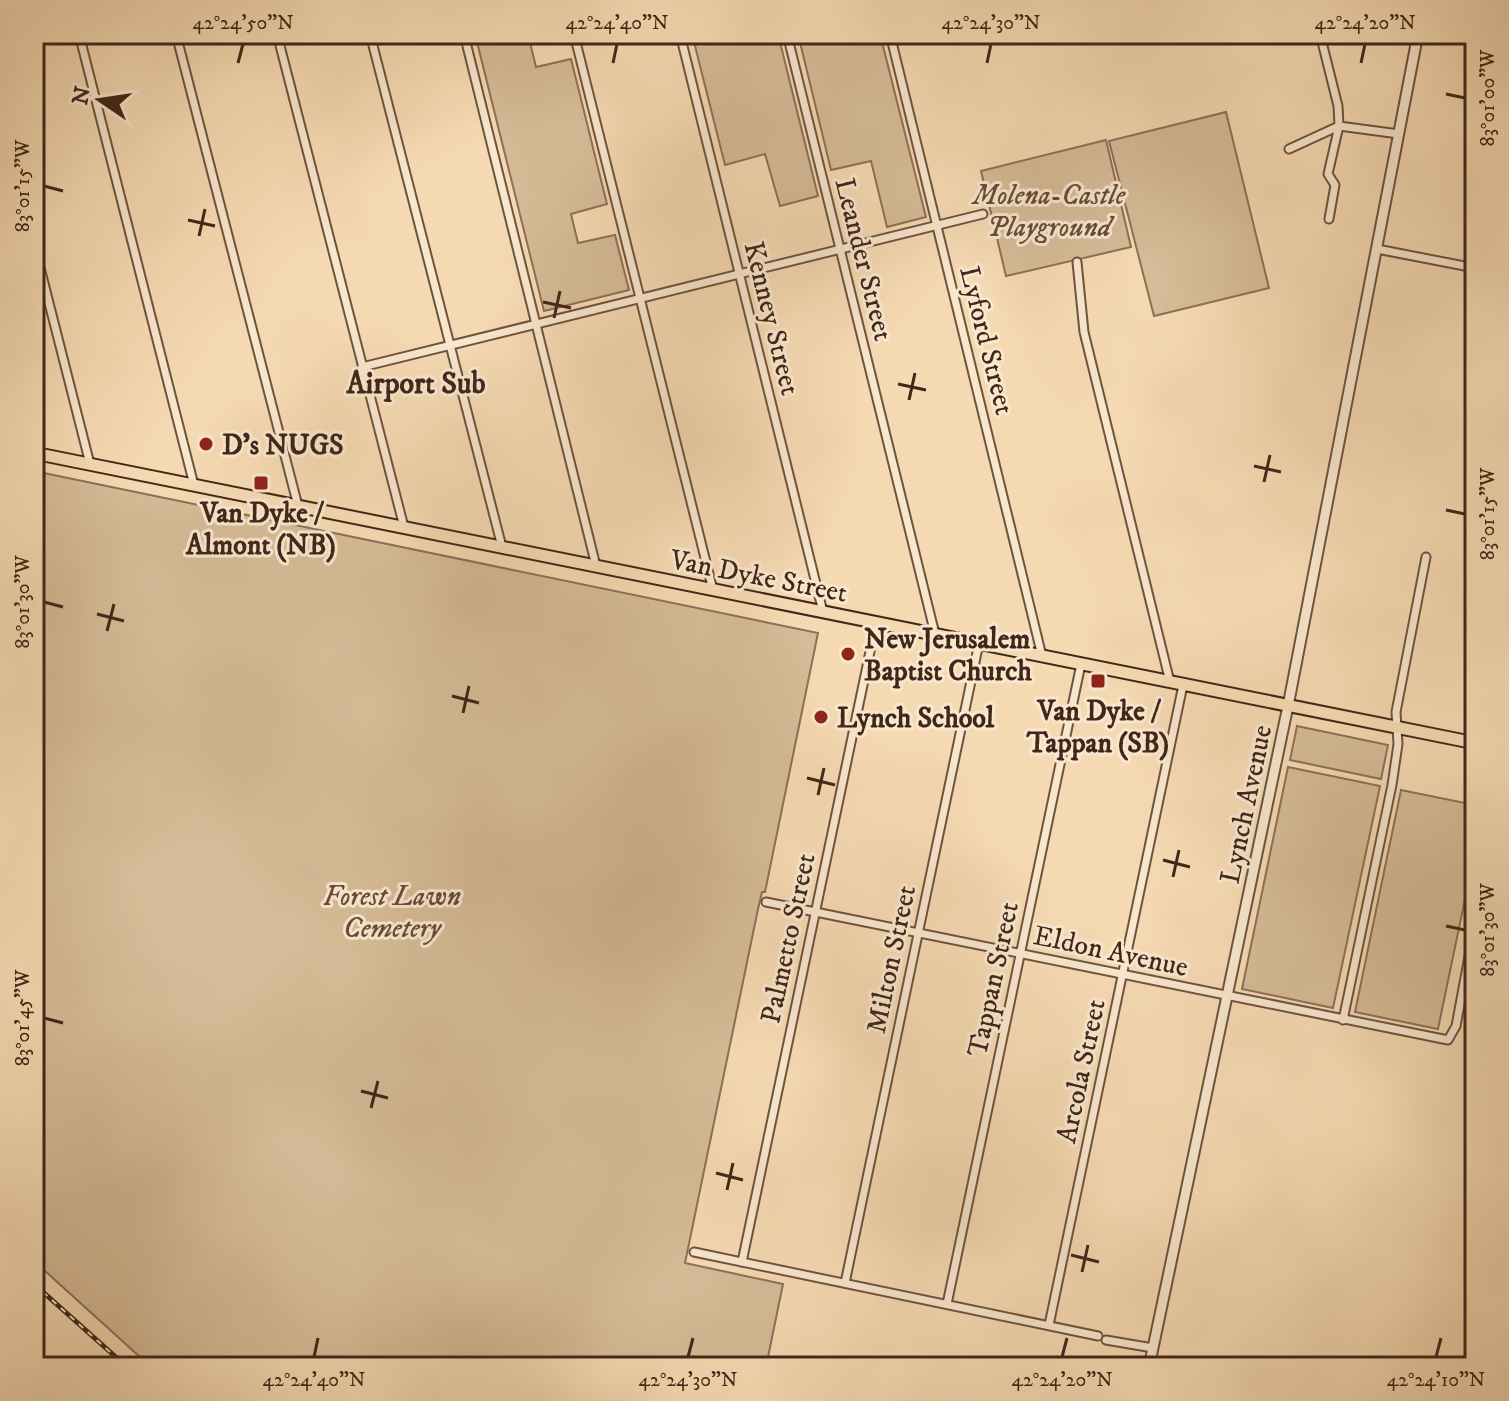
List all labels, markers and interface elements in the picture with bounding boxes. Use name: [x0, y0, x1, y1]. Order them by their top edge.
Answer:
text: 42°24'50"N: [192, 11, 294, 36]
text: 42°24'40"N: [566, 11, 668, 36]
text: 42°24'30"N: [942, 11, 1040, 36]
text: 42°24'20"N: [1314, 11, 1416, 36]
text: 83°01'00"W: [1476, 49, 1501, 146]
north arrow: [60, 60, 140, 140]
text: N: [67, 84, 97, 108]
text: 83°01'15"W: [11, 139, 36, 232]
street label: Leander Street: [826, 174, 901, 344]
park label: Molena-Castle Playground: [971, 178, 1127, 245]
street label: Kenney Street: [736, 238, 808, 399]
street label: Lyford Street: [951, 262, 1022, 418]
district label: Airport Sub: [345, 366, 486, 403]
place label: D's NUGS: [222, 428, 344, 463]
marker: D's NUGS: [197, 435, 215, 453]
text: 83°01'15"W: [1476, 467, 1501, 560]
marker: Van Dyke / Almont (NB): [252, 474, 270, 492]
place label: Van Dyke / Almont (NB): [185, 496, 336, 563]
street label: Van Dyke Street: [666, 542, 850, 611]
text: 83°01'30"W: [11, 555, 36, 649]
place label: New Jerusalem Baptist Church: [864, 622, 1032, 689]
marker: New Jerusalem Baptist Church: [839, 645, 857, 663]
marker: Van Dyke / Tappan (SB): [1089, 672, 1107, 690]
place label: Van Dyke / Tappan (SB): [1026, 694, 1169, 761]
place label: Lynch School: [837, 701, 995, 736]
marker: Lynch School: [812, 708, 830, 726]
street label: Lynch Avenue: [1213, 722, 1280, 887]
street label: Palmetto Street: [753, 850, 824, 1027]
park label: Forest Lawn Cemetery: [323, 879, 461, 946]
street label: Milton Street: [859, 882, 924, 1037]
text: 83°01'30"W: [1476, 883, 1501, 977]
street label: Tappan Street: [960, 899, 1027, 1060]
street label: Eldon Avenue: [1030, 918, 1191, 985]
text: 83°01'45"W: [11, 969, 36, 1066]
street label: Arcola Street: [1049, 996, 1114, 1146]
text: 42°24'40"N: [263, 1368, 365, 1393]
text: 42°24'30"N: [639, 1368, 737, 1393]
text: 42°24'20"N: [1011, 1368, 1113, 1393]
text: 42°24'10"N: [1387, 1368, 1485, 1393]

